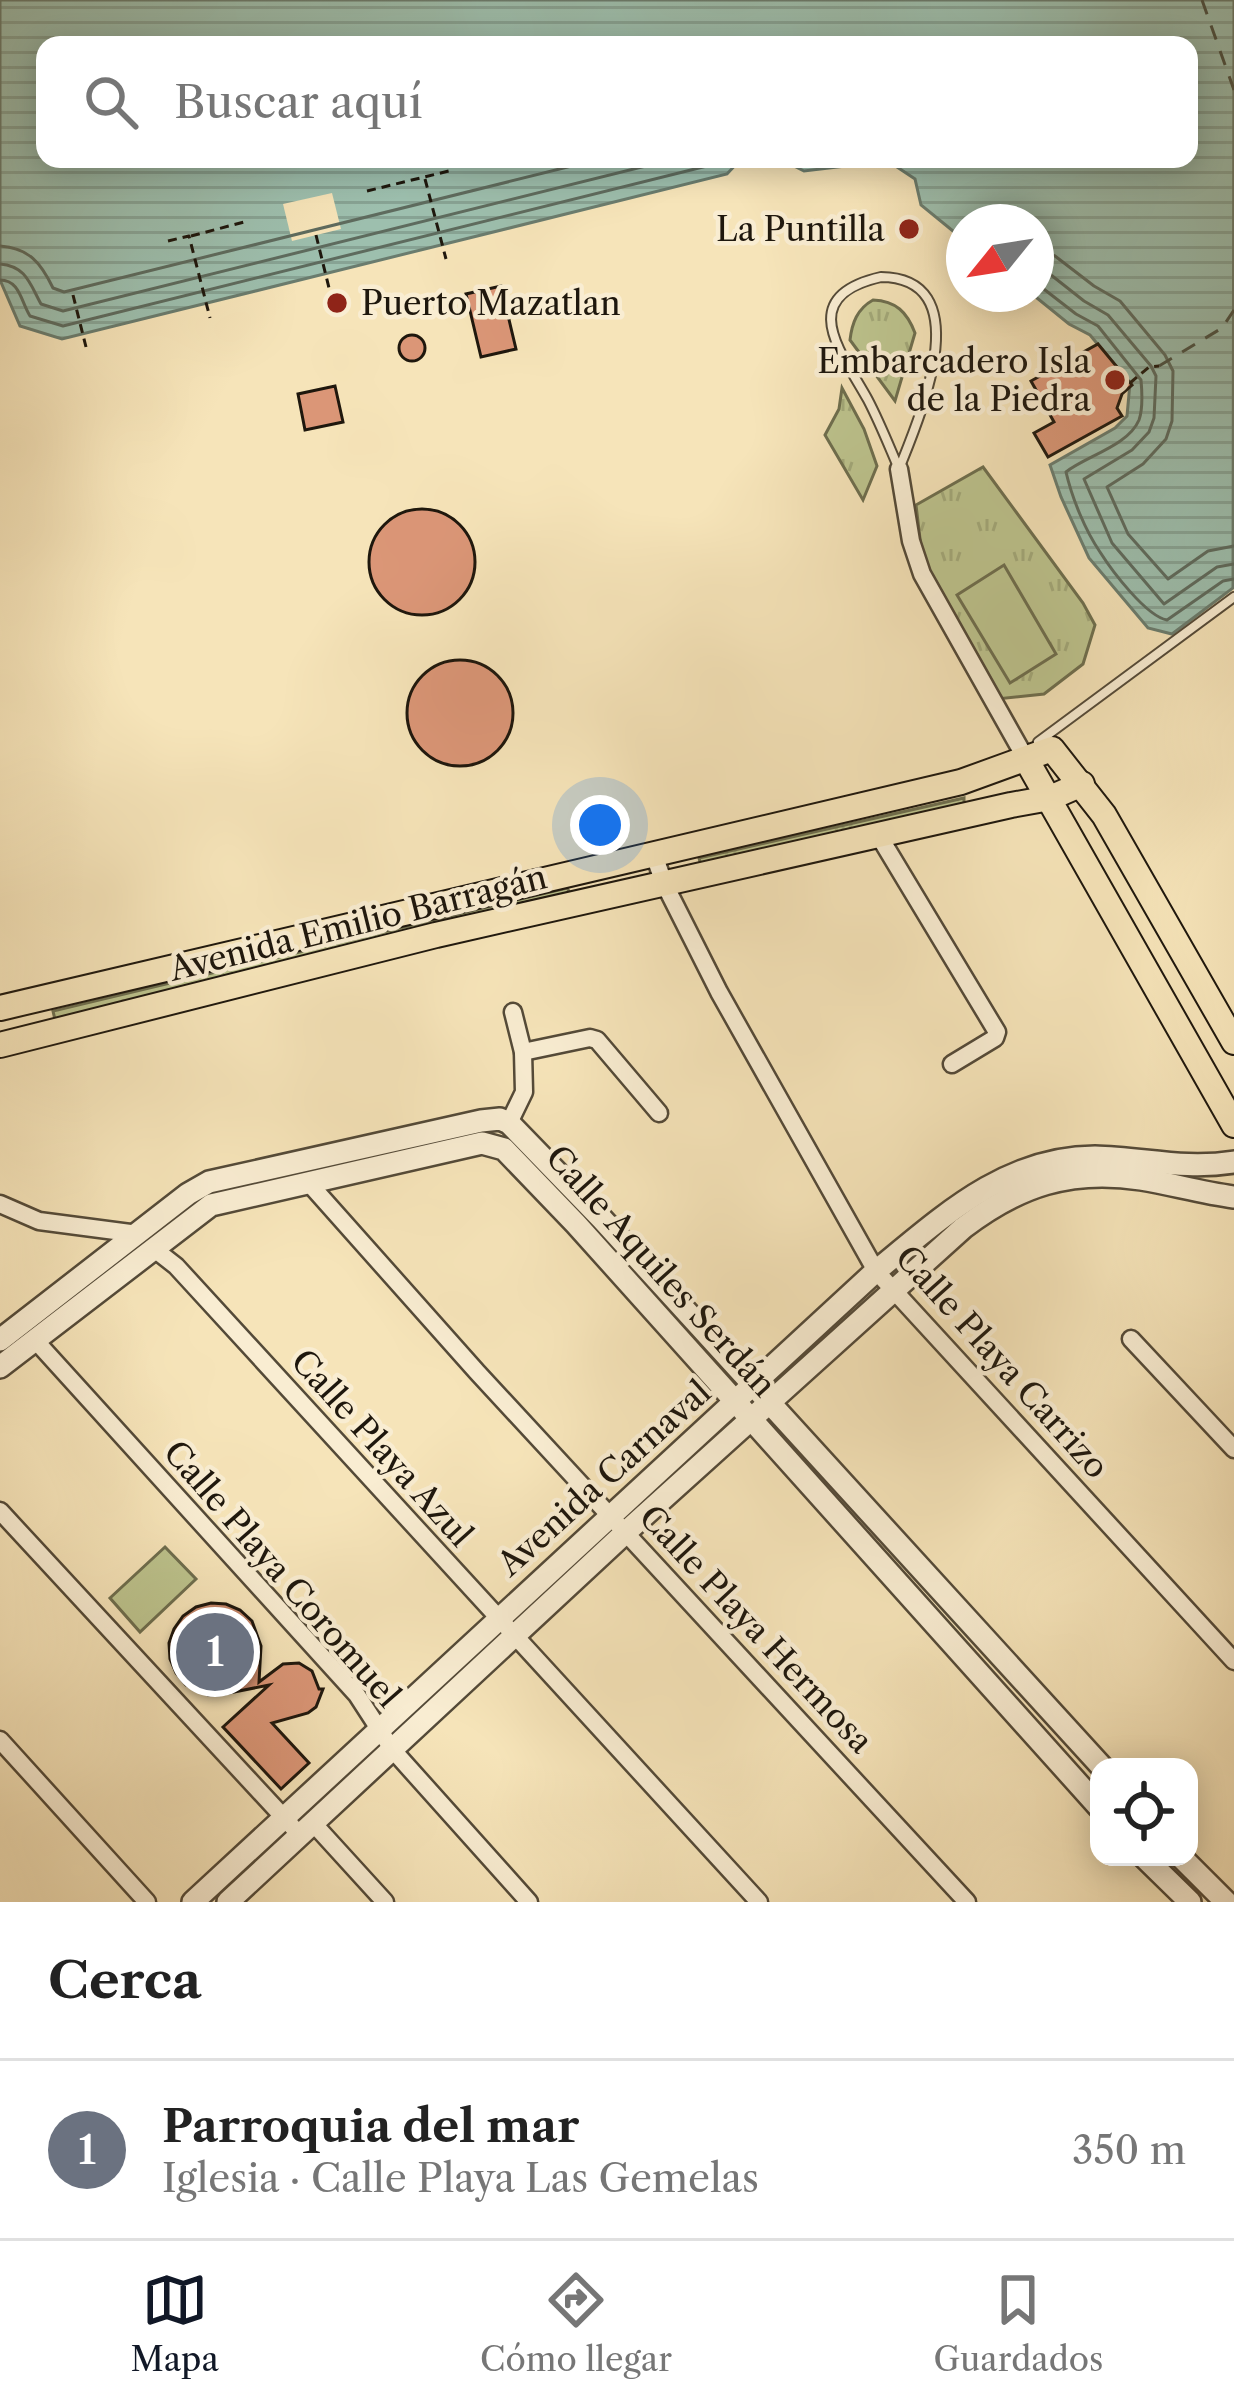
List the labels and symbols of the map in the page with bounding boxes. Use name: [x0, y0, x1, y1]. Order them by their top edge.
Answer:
north arrow: [946, 204, 1054, 312]
place label: La Puntilla: [716, 209, 886, 250]
marker: La Puntilla: [896, 216, 922, 242]
place label: Puerto Mazatlan: [361, 283, 621, 324]
marker: Puerto Mazatlan: [324, 290, 350, 316]
place label: Embarcadero Isla de la Piedra: [817, 341, 1092, 420]
marker: Embarcadero Isla de la Piedra: [1102, 367, 1128, 393]
your location: [570, 795, 630, 855]
street label: Avenida Emilio Barragán: [164, 856, 551, 990]
street label: Calle Aquiles Serdán: [537, 1137, 785, 1405]
street label: Calle Playa Carrizo: [887, 1237, 1117, 1487]
street label: Calle Playa Azul: [283, 1341, 481, 1555]
street label: Avenida Carnaval: [488, 1371, 719, 1585]
street label: Calle Playa Coromuel: [155, 1432, 409, 1716]
street label: Calle Playa Hermosa: [631, 1497, 882, 1762]
pin: 1: [176, 1607, 254, 1697]

